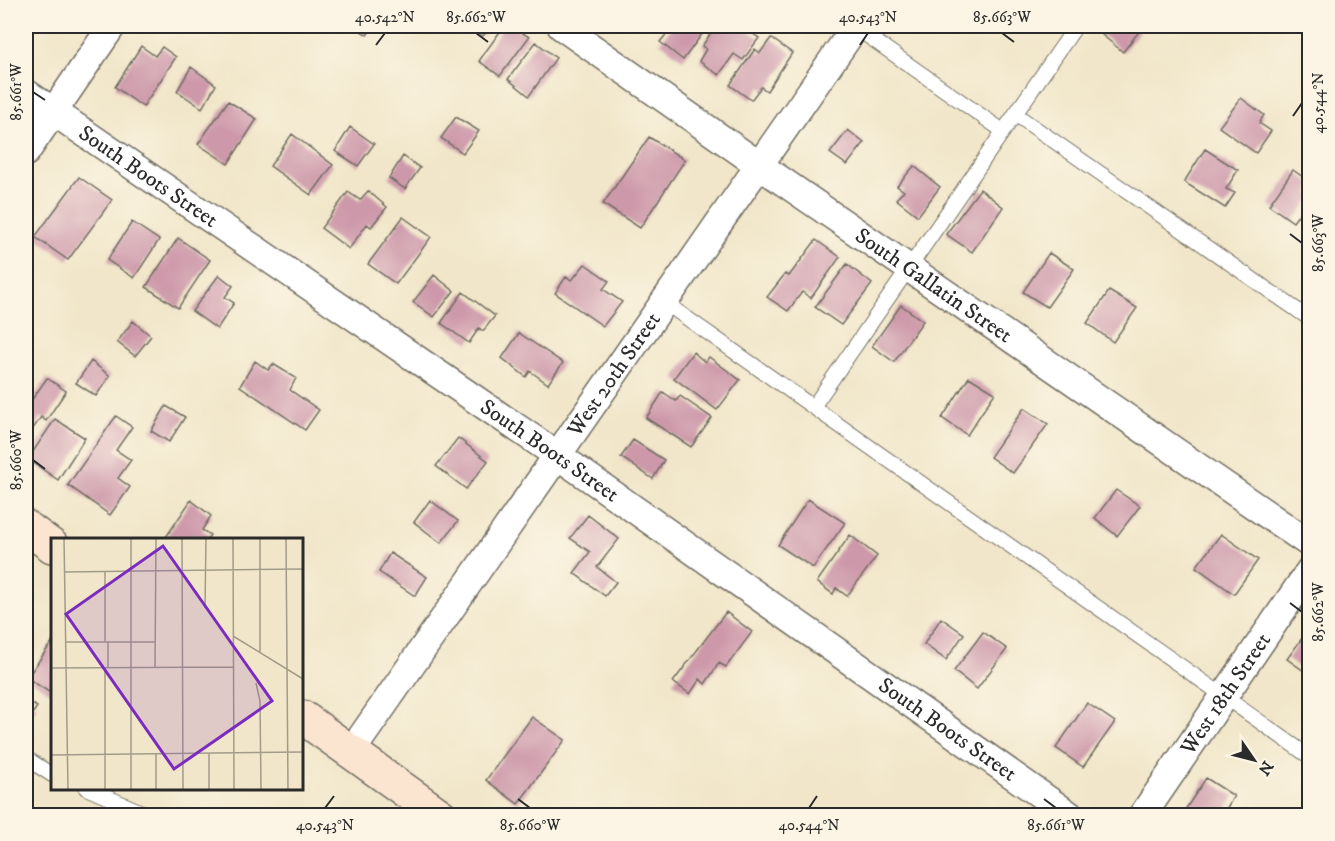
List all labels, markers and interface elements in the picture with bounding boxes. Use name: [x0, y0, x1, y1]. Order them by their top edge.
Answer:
text: 40.542°N: [355, 8, 415, 27]
text: 85.662°W: [446, 8, 506, 27]
text: 40.543°N: [839, 8, 897, 27]
text: 85.663°W: [973, 8, 1031, 27]
text: 85.661°W: [7, 63, 26, 121]
text: 40.544°N: [1309, 72, 1328, 134]
street label: South Boots Street: [73, 119, 223, 233]
text: 85.663°W: [1309, 214, 1328, 272]
street label: South Gallatin Street: [850, 222, 1017, 349]
street label: West 20th Street: [561, 307, 666, 443]
street label: South Boots Street: [475, 393, 624, 508]
text: 85.660°W: [7, 430, 26, 490]
inset map: [51, 538, 303, 790]
text: 85.662°W: [1309, 582, 1328, 642]
street label: West 18th Street: [1174, 628, 1277, 761]
street label: South Boots Street: [873, 672, 1022, 787]
north arrow: [1224, 730, 1284, 790]
text: N: [1254, 757, 1277, 779]
text: 40.543°N: [296, 816, 354, 835]
text: 85.660°W: [500, 816, 560, 835]
text: 40.544°N: [778, 816, 840, 835]
text: 85.661°W: [1027, 816, 1085, 835]

